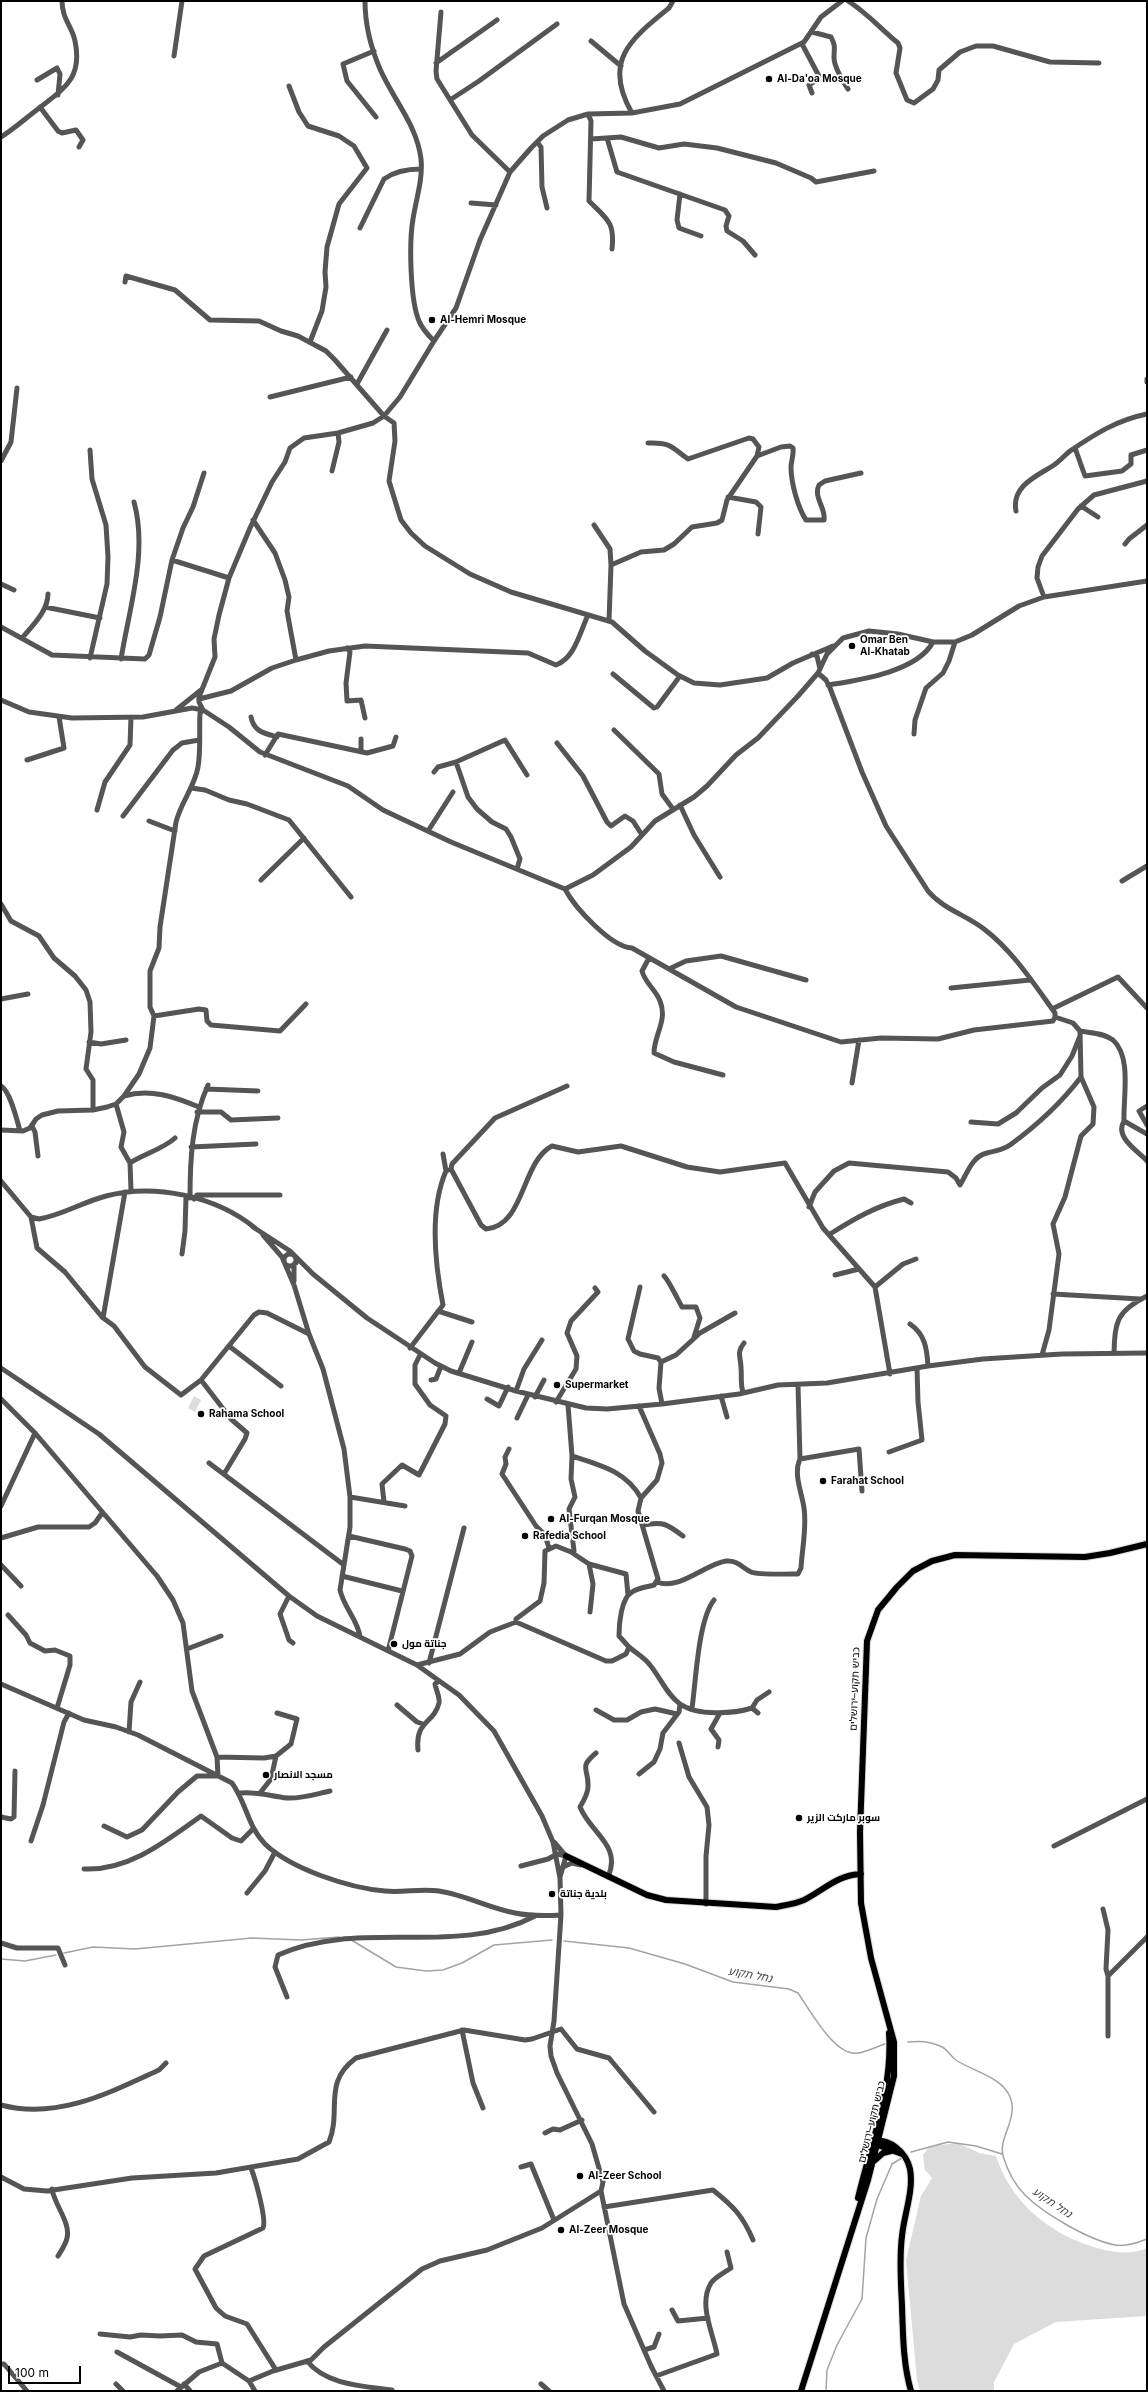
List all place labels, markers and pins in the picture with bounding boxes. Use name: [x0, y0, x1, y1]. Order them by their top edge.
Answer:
place label: Al-Da'oa Mosque: [777, 73, 862, 85]
marker: Al-Da'oa Mosque: [764, 74, 774, 84]
place label: Al-Hemri Mosque: [440, 314, 526, 326]
marker: Al-Hemri Mosque: [427, 315, 437, 325]
place label: Omar Ben Al-Khatab: [860, 634, 910, 658]
marker: Omar Ben Al-Khatab: [847, 641, 857, 651]
place label: Supermarket: [565, 1379, 629, 1391]
marker: Supermarket: [552, 1380, 562, 1390]
place label: Rahama School: [209, 1408, 284, 1420]
marker: Rahama School: [196, 1409, 206, 1419]
place label: Farahat School: [831, 1475, 904, 1487]
marker: Farahat School: [818, 1476, 828, 1486]
place label: Al-Furqan Mosque: [559, 1513, 650, 1525]
marker: Al-Furqan Mosque: [546, 1514, 556, 1524]
place label: Rafedia School: [533, 1530, 606, 1542]
marker: Rafedia School: [520, 1531, 530, 1541]
place label: جناتة مول: [402, 1638, 447, 1650]
marker: جناتة مول: [389, 1639, 399, 1649]
place label: مسجد الانصار: [274, 1769, 333, 1781]
marker: مسجد الانصار: [261, 1770, 271, 1780]
place label: سوبر ماركت الزير: [807, 1812, 880, 1824]
marker: سوبر ماركت الزير: [794, 1813, 804, 1823]
place label: بلدية جناتة: [560, 1888, 607, 1900]
marker: بلدية جناتة: [547, 1889, 557, 1899]
place label: Al-Zeer School: [588, 2170, 661, 2182]
marker: Al-Zeer School: [575, 2171, 585, 2181]
place label: Al-Zeer Mosque: [569, 2224, 648, 2236]
marker: Al-Zeer Mosque: [556, 2225, 566, 2235]

